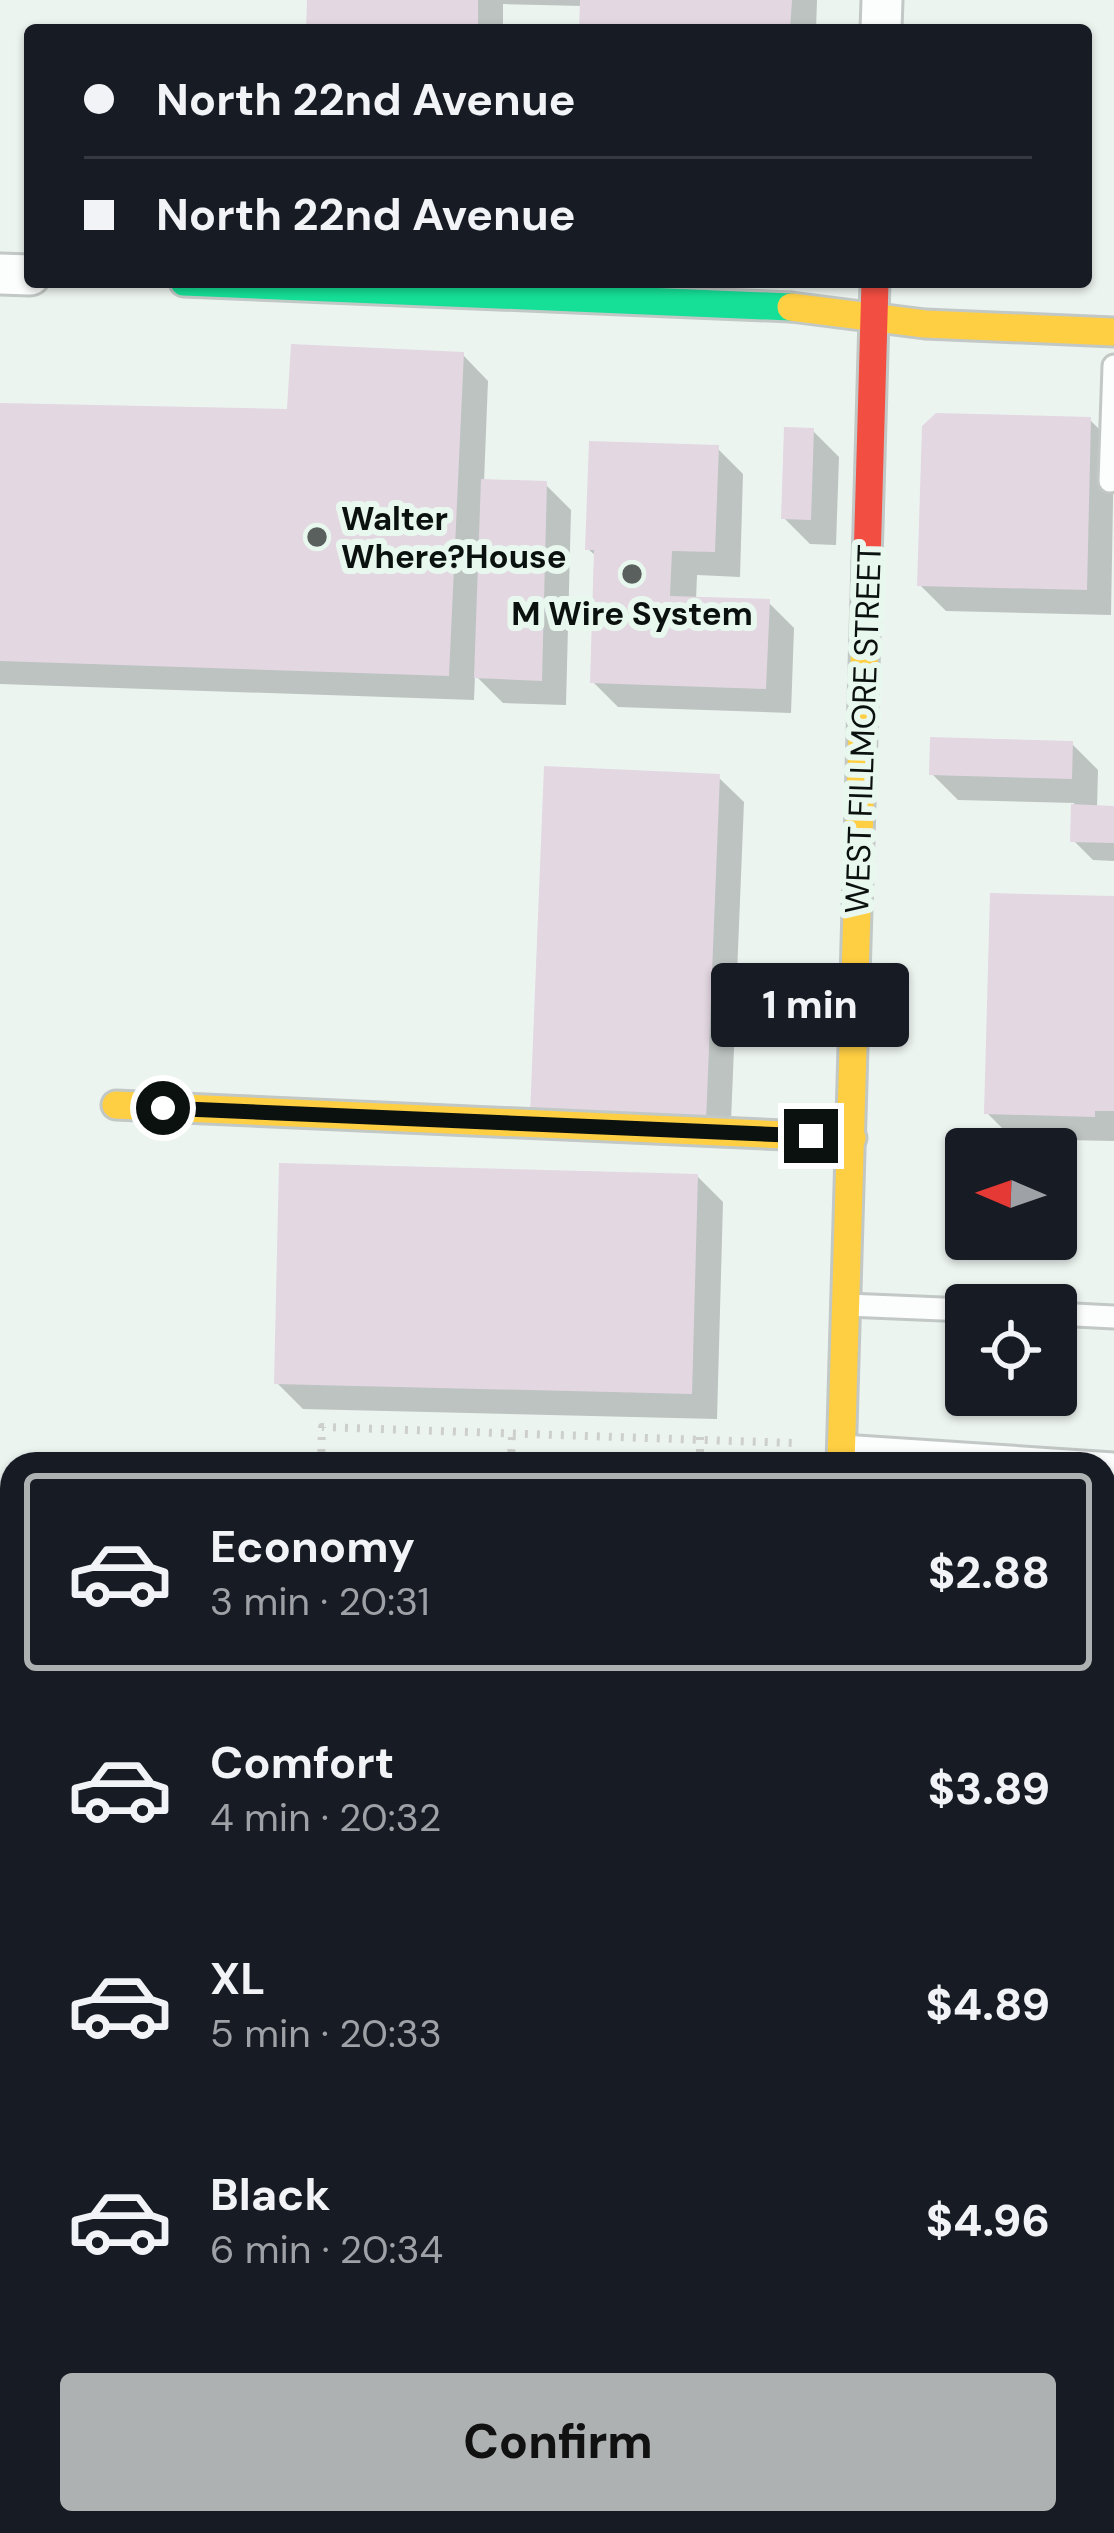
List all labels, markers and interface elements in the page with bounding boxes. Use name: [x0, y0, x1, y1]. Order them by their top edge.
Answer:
text: North 22nd Avenue: [156, 70, 576, 129]
text: North 22nd Avenue: [156, 185, 576, 244]
place label: Walter Where?House: [341, 497, 567, 578]
marker: Walter Where?House: [304, 524, 330, 550]
street label: WEST FILLMORE STREET: [835, 544, 891, 914]
marker: M Wire System: [619, 561, 645, 587]
place label: M Wire System: [511, 592, 753, 635]
callout: 1 min: [712, 962, 910, 1046]
text: 1 min: [762, 979, 858, 1030]
route start: [136, 1081, 190, 1135]
route end: [784, 1109, 838, 1163]
north arrow: [945, 1128, 1077, 1260]
map controls: [945, 1128, 1077, 1416]
button: locate: [945, 1284, 1077, 1416]
text: Economy: [210, 1517, 415, 1576]
icon: car: [66, 1518, 174, 1626]
text: $2.88: [928, 1543, 1050, 1602]
text: 3 min · 20:31: [210, 1576, 430, 1627]
text: Comfort: [210, 1733, 394, 1792]
icon: car: [66, 1734, 174, 1842]
text: $3.89: [928, 1759, 1050, 1818]
text: 4 min · 20:32: [210, 1792, 441, 1843]
text: XL: [210, 1949, 265, 2008]
icon: car: [66, 1950, 174, 2058]
text: $4.89: [926, 1975, 1050, 2034]
text: 5 min · 20:33: [210, 2008, 442, 2059]
text: Black: [210, 2165, 330, 2224]
icon: car: [66, 2166, 174, 2274]
text: $4.96: [926, 2191, 1050, 2250]
text: 6 min · 20:34: [210, 2224, 443, 2275]
button: Confirm: [60, 2373, 1056, 2511]

